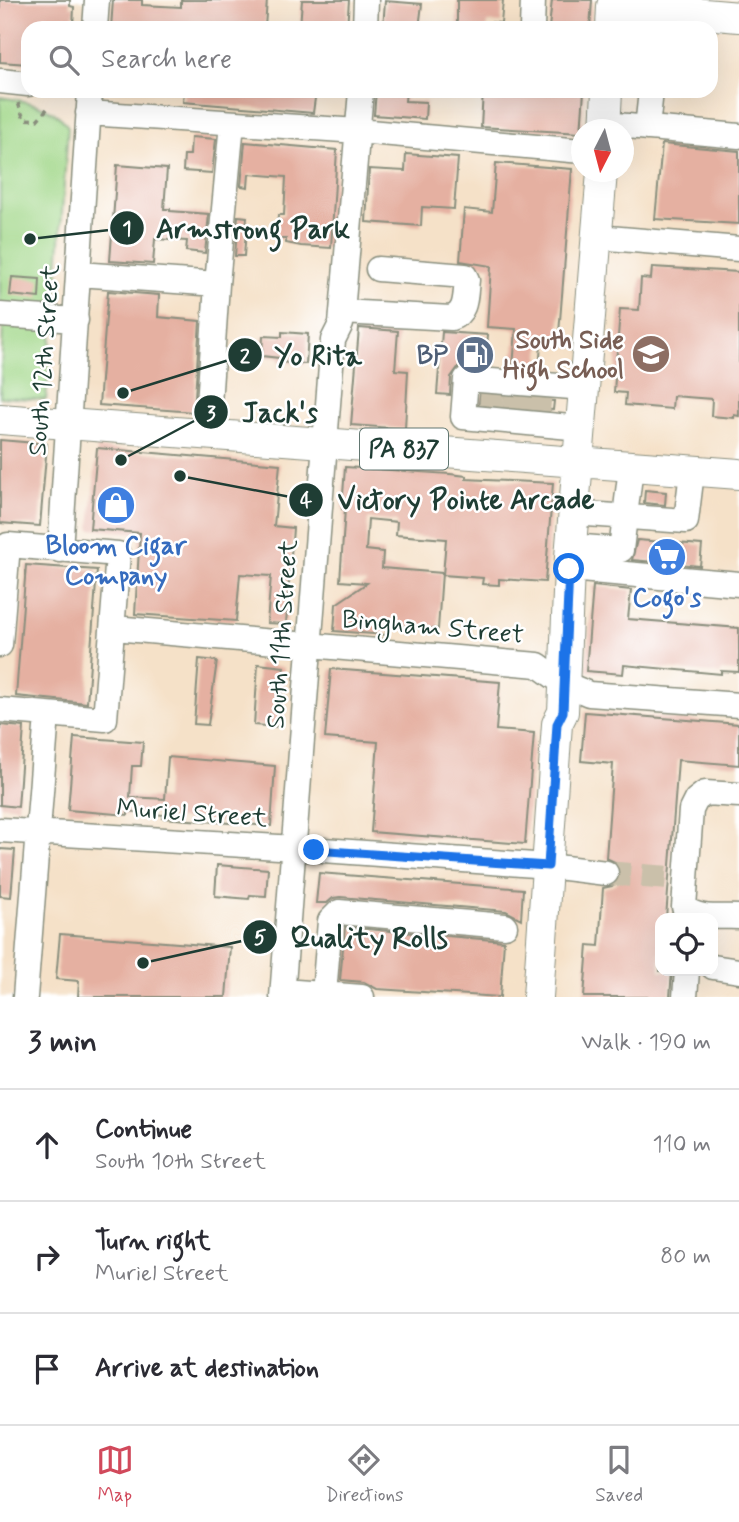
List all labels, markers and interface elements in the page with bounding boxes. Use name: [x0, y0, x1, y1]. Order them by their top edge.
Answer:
search box: [21, 21, 718, 98]
icon: search: [45, 41, 83, 79]
text: Search here: [101, 43, 232, 77]
north arrow: [571, 119, 634, 182]
callout: Armstrong Park: [109, 203, 361, 252]
text: Armstrong Park: [156, 212, 350, 252]
text: 1: [122, 215, 132, 243]
street label: South 12th Street: [21, 263, 69, 457]
place label: South Side High School: [503, 324, 624, 391]
callout: Yo Rita: [228, 331, 373, 380]
school or university icon: South Side High School: [630, 333, 672, 375]
fuel station icon: BP: [454, 334, 496, 376]
text: Yo Rita: [274, 339, 363, 376]
place label: BP: [417, 340, 449, 374]
text: 2: [240, 343, 251, 371]
callout: Jack's: [193, 388, 332, 437]
text: Jack's: [242, 396, 319, 433]
text: 3: [206, 400, 216, 428]
road number: PA 837: [360, 428, 448, 470]
callout: Victory Pointe Arcade: [289, 475, 608, 524]
text: Victory Pointe Arcade: [337, 483, 595, 520]
shop icon: Bloom Cigar Company: [95, 484, 137, 526]
text: 4: [300, 487, 313, 515]
place label: Bloom Cigar Company: [45, 530, 187, 594]
supermarket icon: Cogo's: [646, 536, 688, 578]
street label: South 11th Street: [259, 538, 307, 730]
route start: [553, 553, 584, 584]
place label: Cogo's: [632, 582, 702, 619]
street label: Bingham Street: [340, 603, 525, 655]
street label: Muriel Street: [115, 792, 268, 836]
route end: [298, 834, 329, 865]
callout: Quality Rolls: [243, 912, 460, 961]
map controls: [655, 913, 718, 976]
button: locate: [655, 913, 718, 976]
text: Quality Rolls: [290, 921, 448, 958]
text: 5: [254, 924, 267, 952]
text: 3 min: [28, 1023, 97, 1062]
text: Walk · 190 m: [581, 1028, 711, 1058]
text: Continue: [95, 1113, 192, 1147]
icon: ahead: [28, 1126, 66, 1164]
text: 110 m: [652, 1130, 711, 1160]
text: South 10th Street: [95, 1147, 266, 1177]
text: Turn right: [95, 1225, 211, 1259]
icon: right: [28, 1238, 66, 1276]
text: 80 m: [660, 1242, 711, 1272]
text: Muriel Street: [95, 1259, 229, 1289]
icon: arrive: [28, 1350, 66, 1388]
text: Arrive at destination: [95, 1352, 319, 1386]
tab: Map: [96, 1441, 134, 1508]
tab: Directions: [325, 1441, 404, 1508]
tab: Saved: [595, 1441, 643, 1508]

